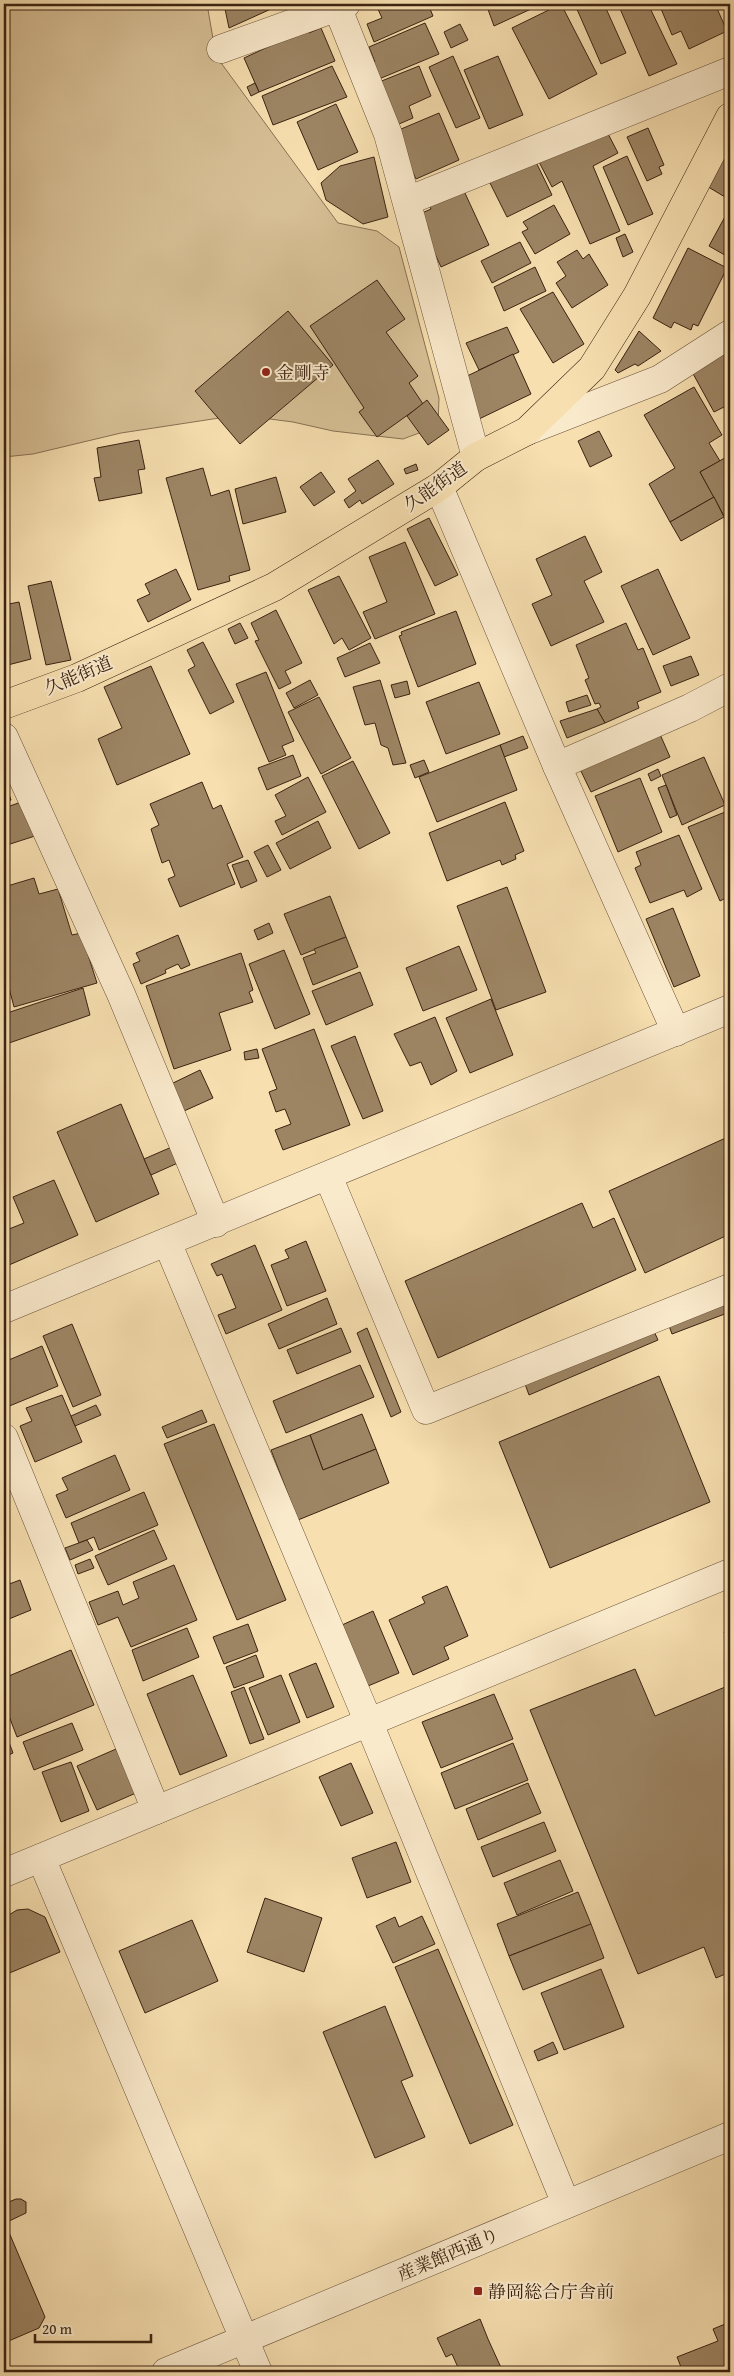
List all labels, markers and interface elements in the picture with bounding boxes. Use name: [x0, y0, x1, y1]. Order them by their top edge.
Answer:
place label: 金剛寺: [276, 359, 330, 386]
marker: 金剛寺: [260, 366, 272, 378]
street label: 久能街道: [398, 454, 472, 518]
street label: 久能街道: [40, 649, 116, 701]
street label: 産業館西通り: [393, 2220, 503, 2288]
place label: 静岡総合庁舎前: [488, 2278, 614, 2305]
marker: 静岡総合庁舎前: [472, 2285, 484, 2297]
scale bar: [35, 2311, 151, 2343]
text: 20 m: [42, 2318, 73, 2339]

